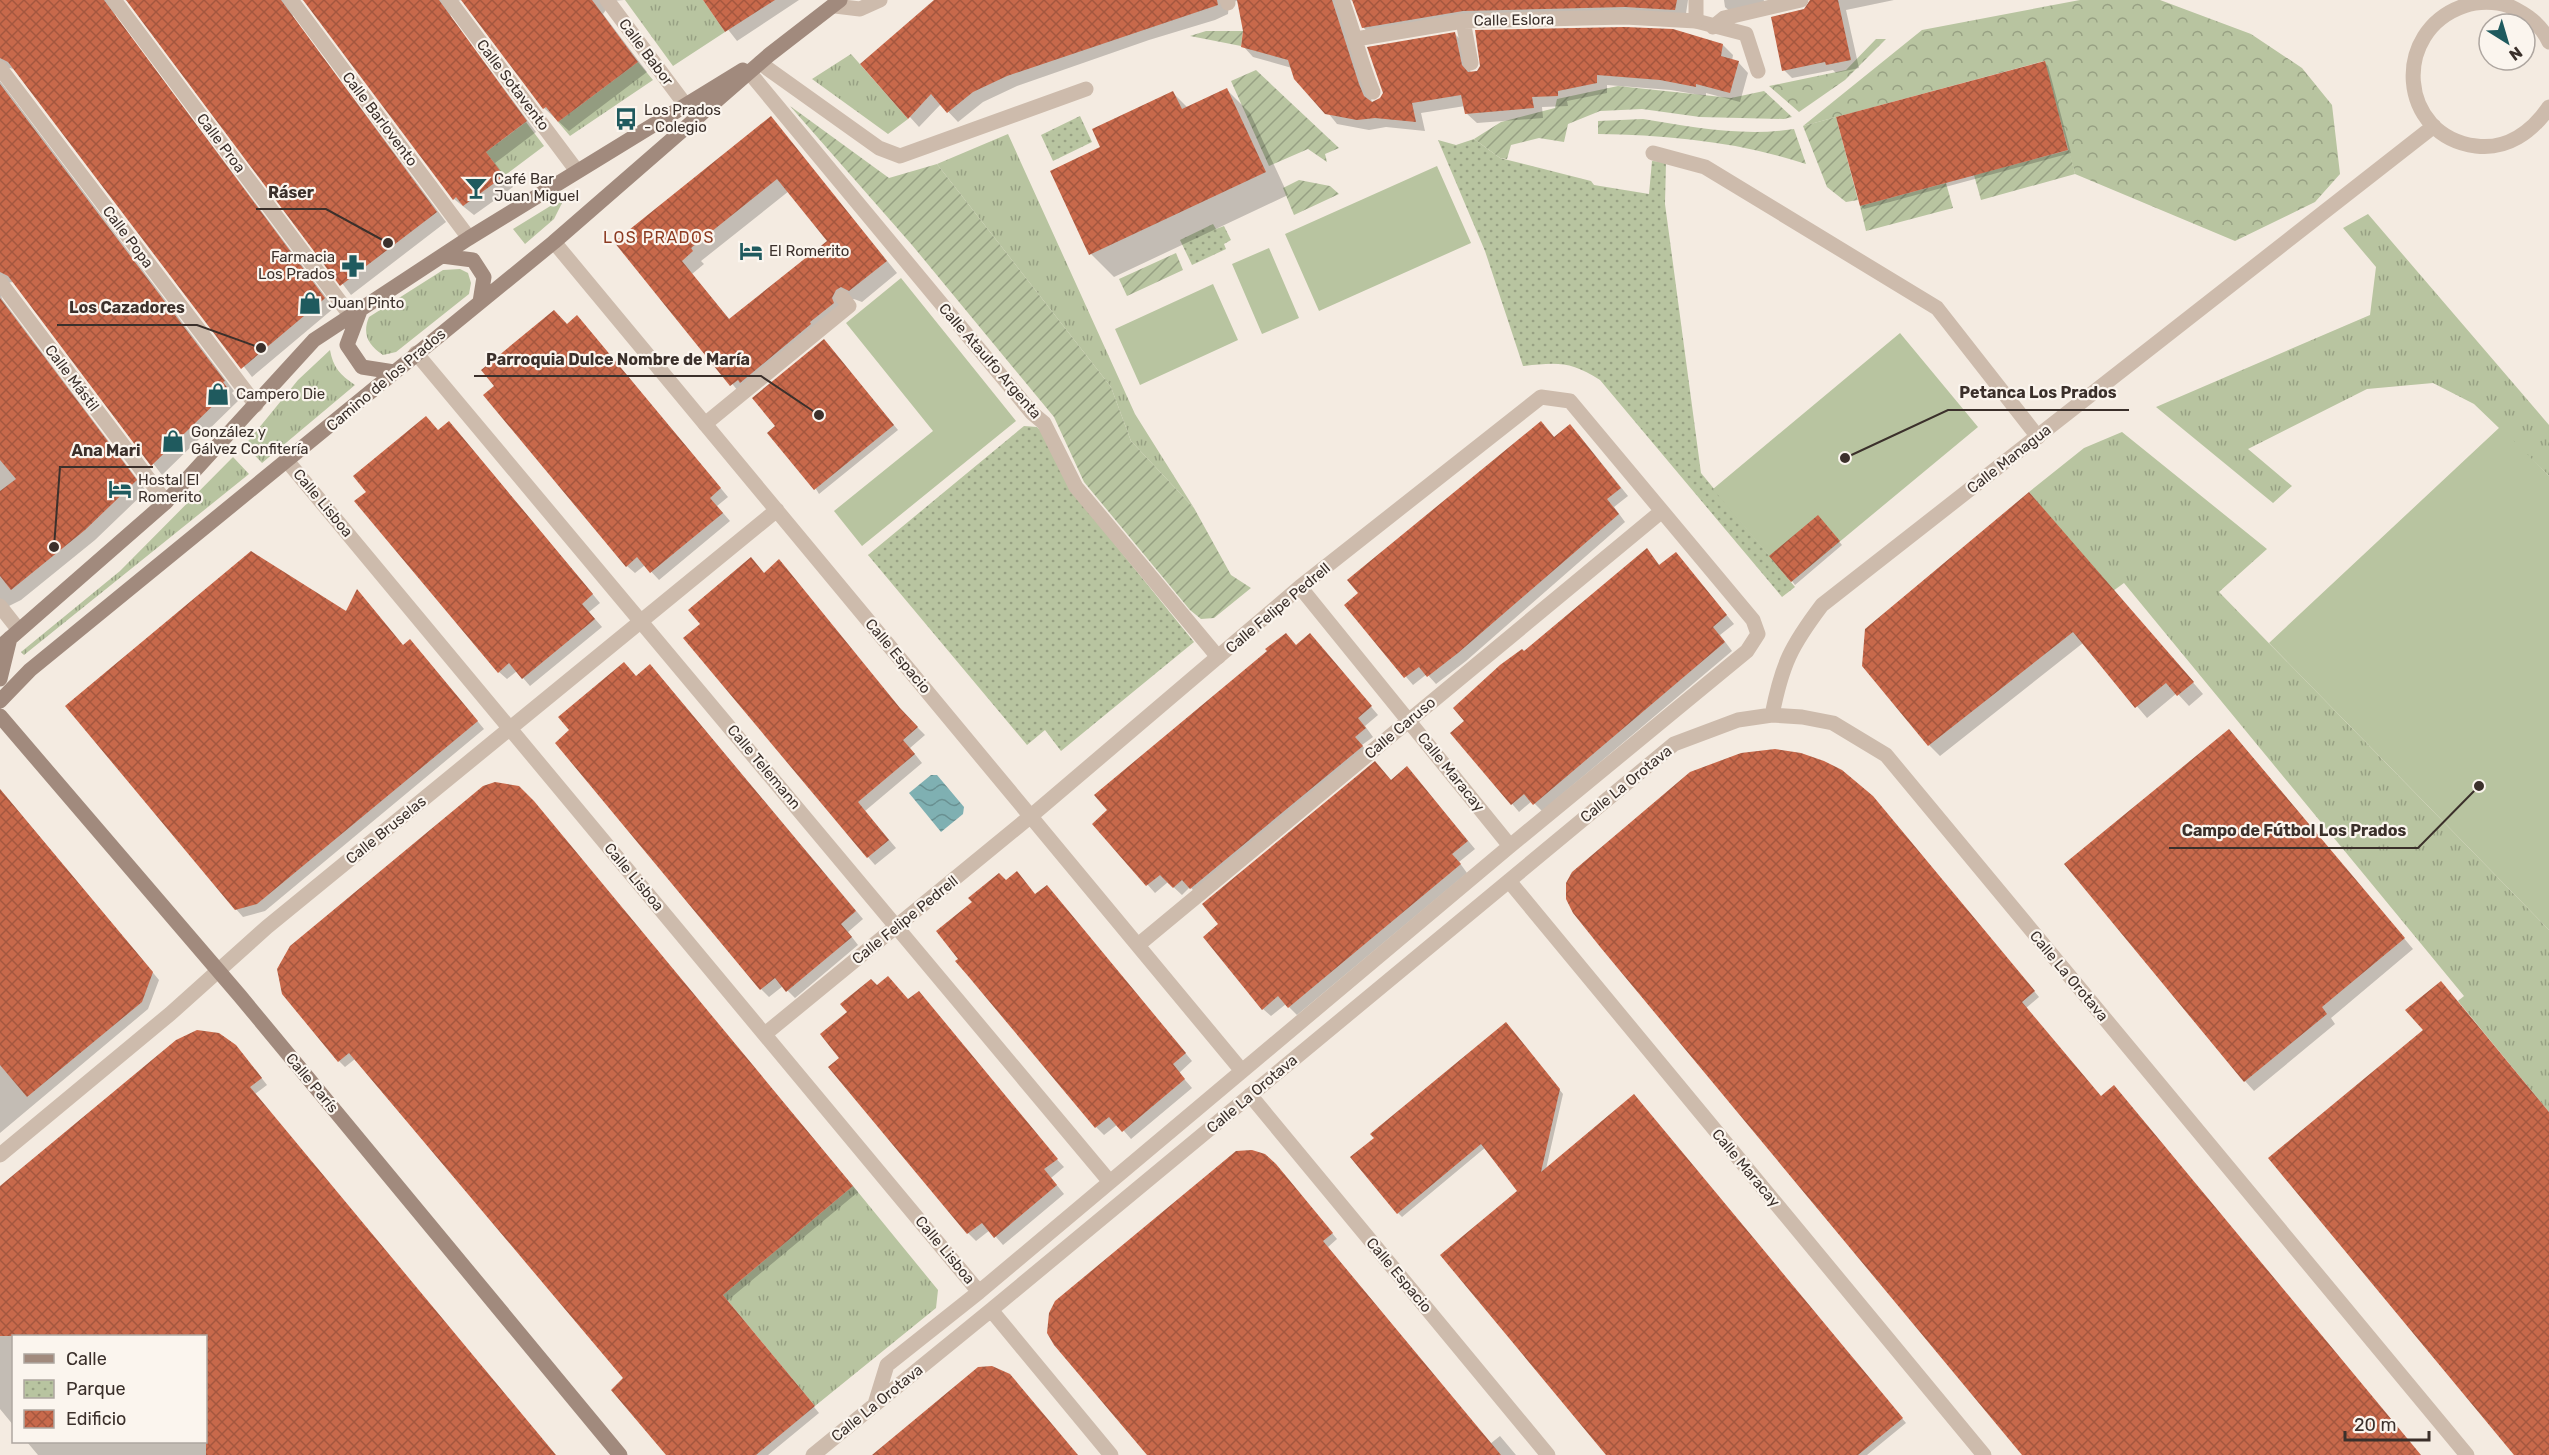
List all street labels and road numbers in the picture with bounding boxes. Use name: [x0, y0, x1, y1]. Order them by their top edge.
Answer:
street label: Calle Eslora: [1474, 10, 1554, 30]
street label: Calle Babor: [615, 15, 677, 89]
street label: Calle Sotavento: [473, 36, 553, 134]
street label: Calle Barlovento: [339, 68, 421, 170]
street label: Calle Proa: [193, 110, 249, 176]
street label: Calle Popa: [99, 202, 157, 272]
street label: Calle Ataulfo Argenta: [935, 300, 1045, 422]
street label: Camino de los Prados: [323, 325, 449, 435]
street label: Calle Mástil: [41, 341, 103, 415]
street label: Calle Managua: [1963, 421, 2055, 497]
street label: Calle Lisboa: [289, 465, 357, 541]
street label: Calle Felipe Pedrell: [1222, 559, 1334, 657]
street label: Calle Espacio: [861, 615, 935, 697]
street label: Calle Caruso: [1361, 693, 1439, 763]
street label: Calle Telemann: [723, 721, 805, 813]
street label: Calle Maracay: [1414, 729, 1488, 815]
street label: Calle La Orotava: [1577, 742, 1675, 826]
street label: Calle Bruselas: [342, 792, 430, 868]
street label: Calle Lisboa: [600, 839, 668, 915]
street label: Calle Felipe Pedrell: [848, 872, 962, 968]
street label: Calle La Orotava: [2026, 927, 2112, 1025]
street label: Calle París: [282, 1049, 342, 1117]
street label: Calle La Orotava: [1203, 1051, 1301, 1137]
street label: Calle Maracay: [1708, 1125, 1784, 1211]
street label: Calle Lisboa: [911, 1212, 979, 1288]
street label: Calle Espacio: [1362, 1234, 1436, 1316]
street label: Calle La Orotava: [828, 1361, 926, 1445]

